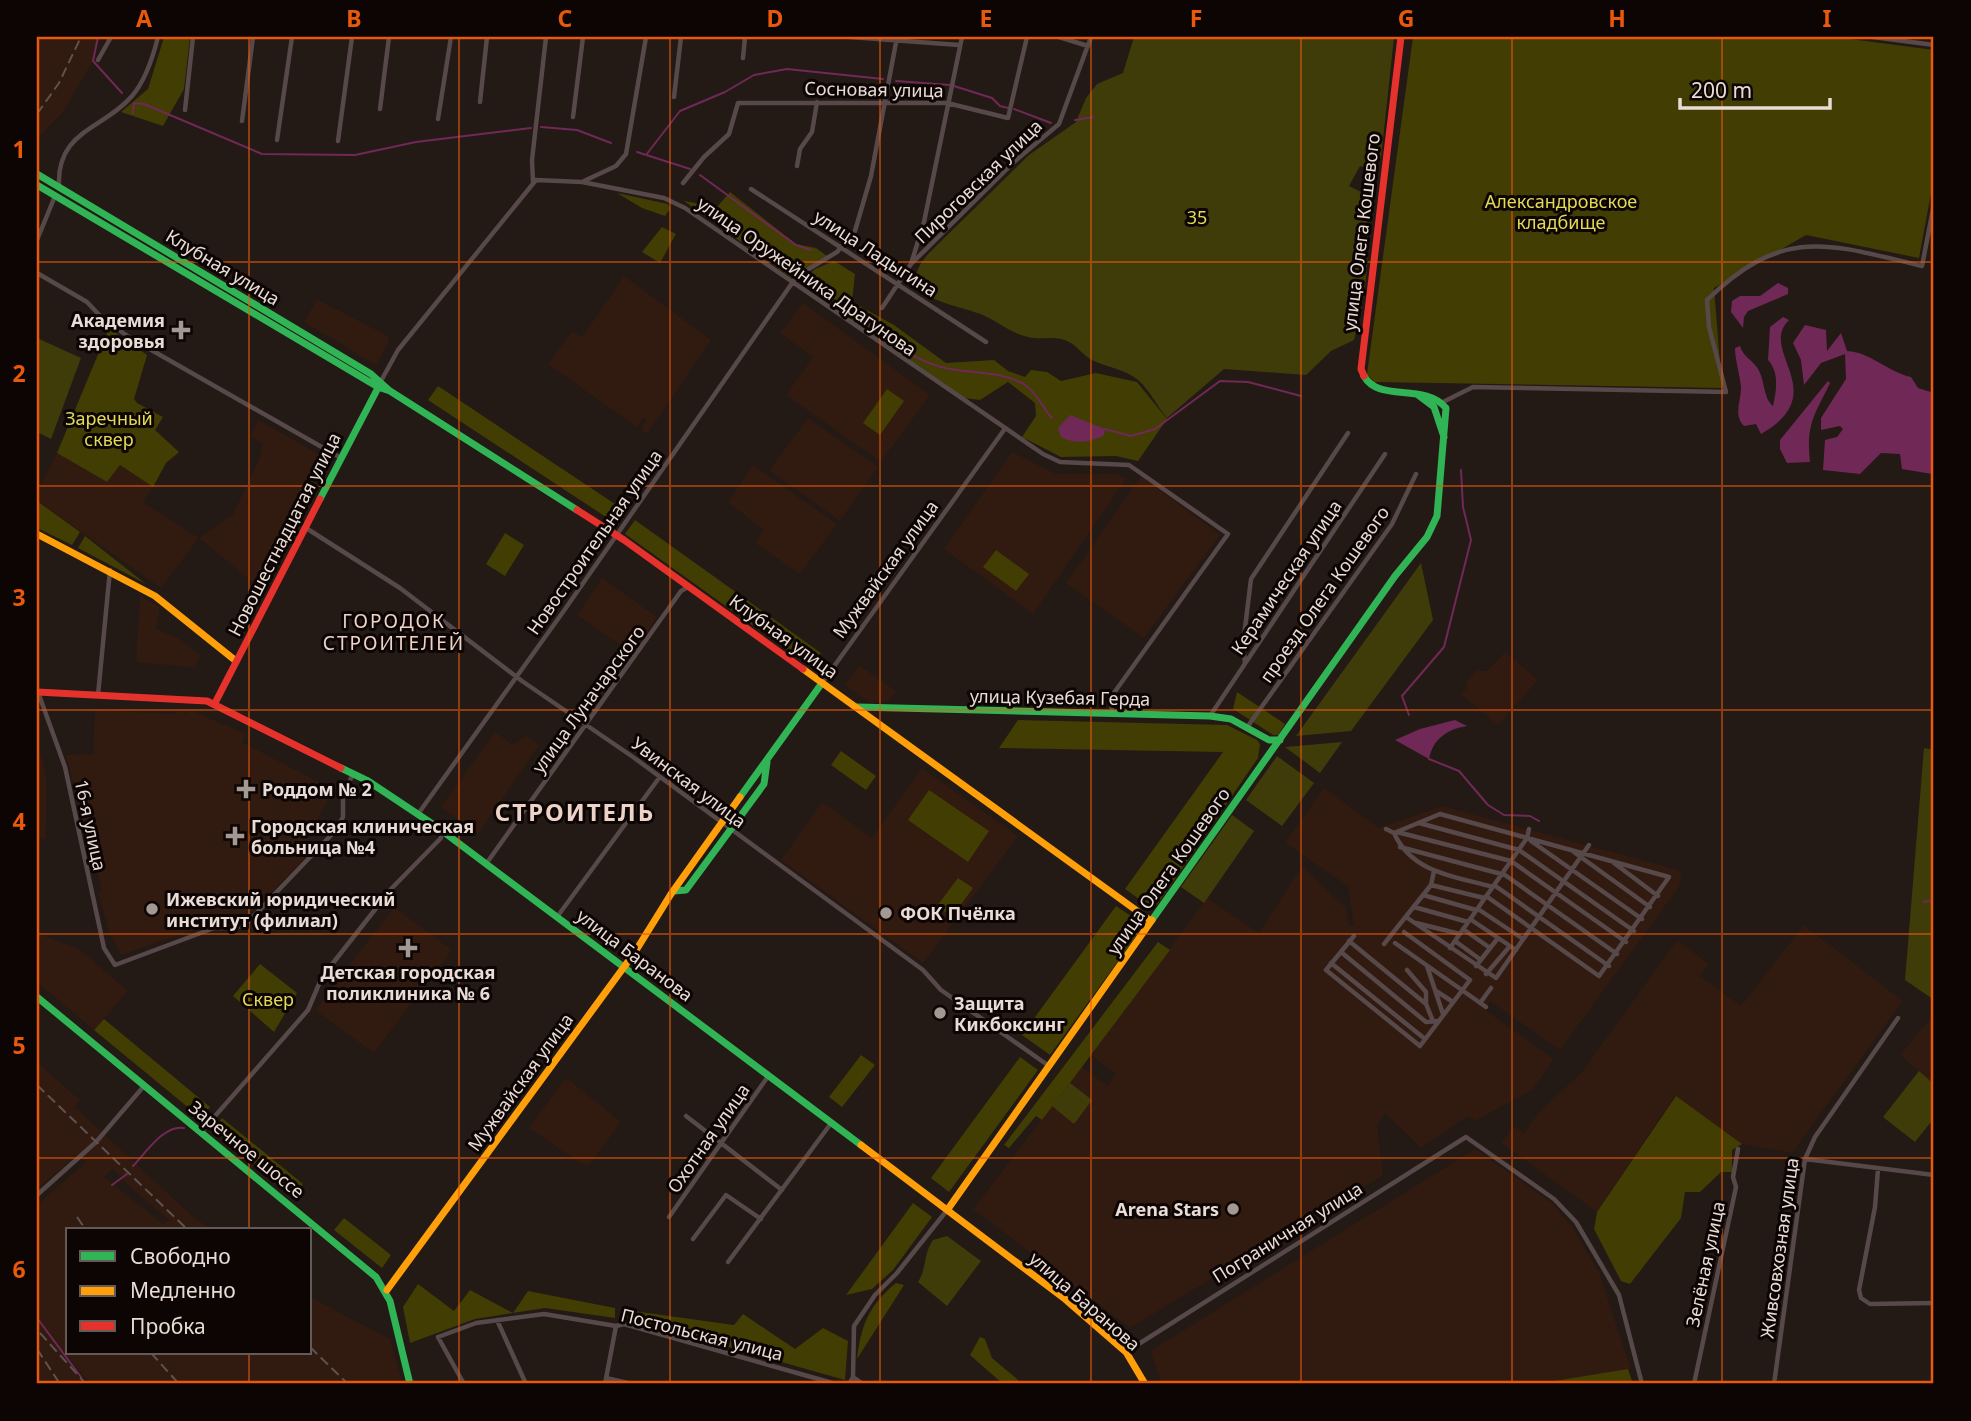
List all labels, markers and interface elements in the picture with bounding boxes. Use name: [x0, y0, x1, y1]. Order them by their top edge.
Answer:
text: A: [136, 2, 152, 34]
text: B: [346, 2, 362, 34]
text: C: [558, 2, 573, 34]
text: D: [767, 2, 783, 34]
text: E: [980, 2, 992, 34]
text: F: [1190, 2, 1202, 34]
text: G: [1398, 2, 1414, 34]
text: H: [1608, 2, 1626, 34]
text: I: [1823, 2, 1832, 34]
scale bar: [1680, 66, 1831, 110]
street label: Сосновая улица: [804, 76, 944, 102]
text: 200 m: [1691, 76, 1752, 104]
street label: Пироговская улица: [909, 114, 1047, 248]
street label: улица Олега Кошевого: [1337, 132, 1385, 332]
text: 1: [12, 133, 26, 165]
park label: Александровское кладбище: [1485, 189, 1637, 234]
street label: улица Оружейника Драгунова: [693, 191, 921, 361]
street label: улица Ладыгина: [809, 204, 943, 302]
park label: 35: [1187, 205, 1207, 229]
street label: Клубная улица: [162, 224, 284, 310]
place label: Академия здоровья: [71, 308, 165, 353]
marker: Академия здоровья: [171, 320, 191, 340]
text: 2: [12, 357, 26, 389]
park label: Заречный сквер: [65, 406, 153, 451]
street label: Новошестнадцатая улица: [222, 428, 346, 640]
street label: Новостроительная улица: [521, 445, 667, 639]
street label: Мужвайская улица: [827, 495, 943, 643]
street label: Керамическая улица: [1225, 495, 1347, 659]
street label: проезд Олега Кошевого: [1254, 501, 1394, 687]
text: 3: [12, 581, 26, 613]
street label: Клубная улица: [725, 588, 843, 684]
district label: ГОРОДОК СТРОИТЕЛЕЙ: [323, 608, 465, 656]
street label: улица Луначарского: [526, 620, 650, 778]
street label: улица Кузебая Герда: [970, 683, 1150, 711]
street label: Увинская улица: [627, 731, 751, 833]
street label: 16-я улица: [70, 777, 112, 873]
place label: Роддом № 2: [262, 777, 372, 801]
marker: Роддом № 2: [236, 779, 256, 799]
street label: улица Олега Кошевого: [1101, 783, 1235, 959]
district label: СТРОИТЕЛЬ: [495, 795, 655, 828]
text: 4: [12, 805, 26, 837]
place label: Городская клиническая больница №4: [251, 814, 474, 859]
marker: Городская клиническая больница №4: [225, 826, 245, 846]
place label: Ижевский юридический институт (филиал): [166, 887, 395, 932]
marker: Ижевский юридический институт (филиал): [144, 901, 160, 917]
place label: ФОК Пчёлка: [900, 901, 1016, 925]
street label: улица Баранова: [572, 903, 698, 1007]
marker: ФОК Пчёлка: [878, 905, 894, 921]
marker: Детская городская поликлиника № 6: [398, 938, 418, 958]
place label: Детская городская поликлиника № 6: [321, 960, 495, 1005]
park label: Сквер: [242, 987, 294, 1011]
place label: Защита Кикбоксинг: [954, 991, 1065, 1036]
marker: Защита Кикбоксинг: [932, 1005, 948, 1021]
street label: Мужвайская улица: [462, 1008, 578, 1156]
text: 5: [12, 1029, 26, 1061]
street label: Охотная улица: [661, 1079, 755, 1197]
street label: Заречное шоссе: [184, 1095, 310, 1203]
street label: Живсовхозная улица: [1754, 1156, 1804, 1340]
street label: Пограничная улица: [1207, 1176, 1367, 1288]
place label: Arena Stars: [1115, 1197, 1219, 1221]
street label: Зелёная улица: [1680, 1199, 1730, 1329]
marker: Arena Stars: [1225, 1201, 1241, 1217]
legend: [66, 1228, 312, 1354]
text: Свободно: [130, 1242, 231, 1270]
street label: улица Баранова: [1024, 1246, 1146, 1356]
text: 6: [12, 1253, 26, 1285]
text: Медленно: [130, 1276, 236, 1304]
street label: Постольская улица: [618, 1302, 786, 1366]
text: Пробка: [130, 1312, 206, 1340]

